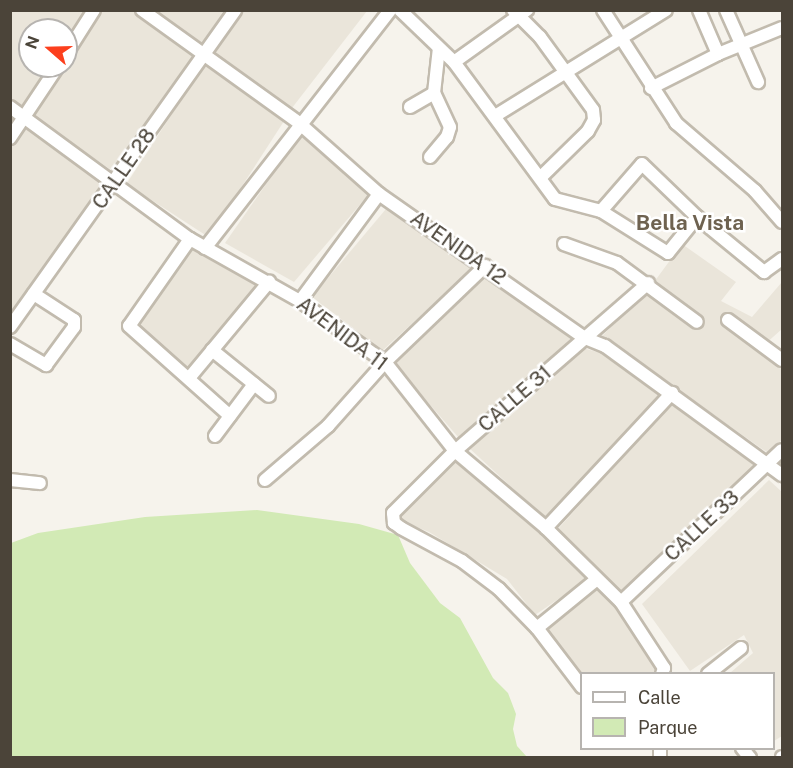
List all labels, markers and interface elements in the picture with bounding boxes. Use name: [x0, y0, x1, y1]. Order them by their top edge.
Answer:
north arrow: [18, 18, 78, 78]
text: N: [21, 33, 44, 51]
street label: CALLE 28: [88, 124, 160, 214]
street label: AVENIDA 12: [406, 206, 510, 290]
district label: Bella Vista: [636, 210, 744, 236]
street label: AVENIDA 11: [292, 292, 392, 376]
street label: CALLE 31: [474, 361, 556, 437]
street label: CALLE 33: [660, 485, 744, 567]
legend: [580, 672, 775, 750]
text: Calle: [638, 687, 681, 708]
text: Parque: [638, 717, 698, 738]

